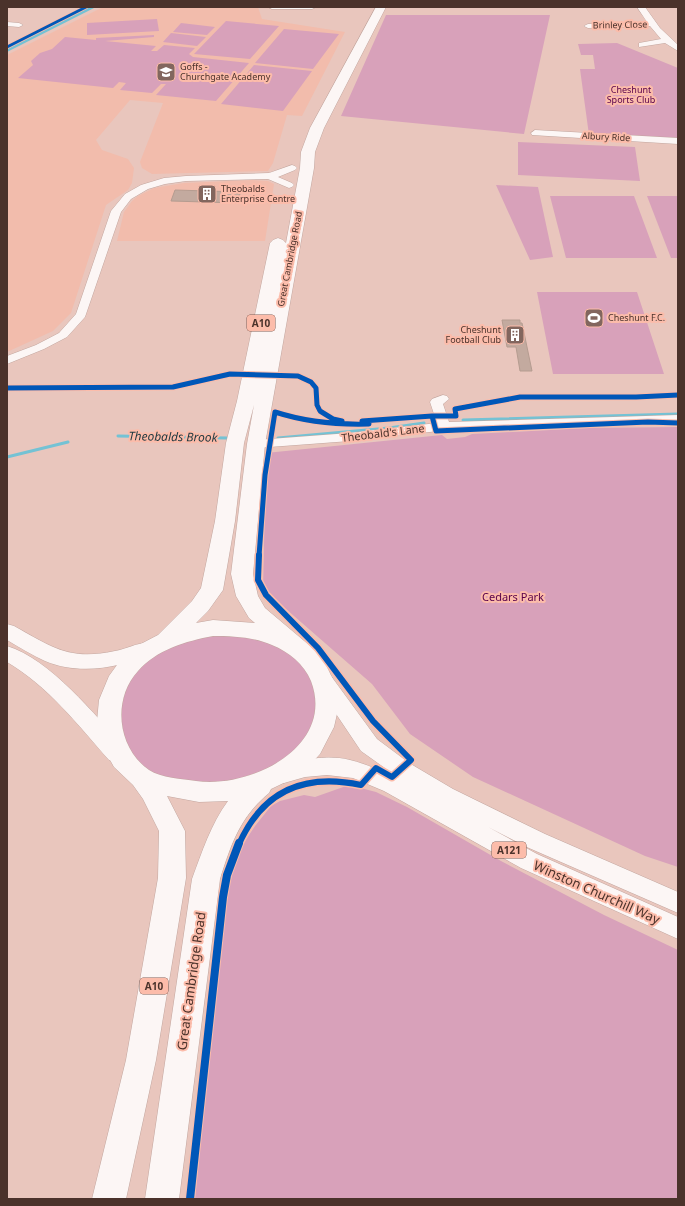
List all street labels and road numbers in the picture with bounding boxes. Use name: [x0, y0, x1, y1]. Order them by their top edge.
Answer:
street label: Brinley Close: [593, 18, 647, 31]
street label: Albury Ride: [582, 129, 631, 144]
street label: Great Cambridge Road: [274, 210, 305, 308]
road number: A10: [247, 315, 275, 331]
street label: Theobald's Lane: [341, 420, 425, 445]
road number: A121: [492, 842, 526, 858]
street label: Winston Churchill Way: [531, 856, 663, 928]
street label: Great Cambridge Road: [172, 911, 210, 1051]
road number: A10: [140, 978, 168, 994]

